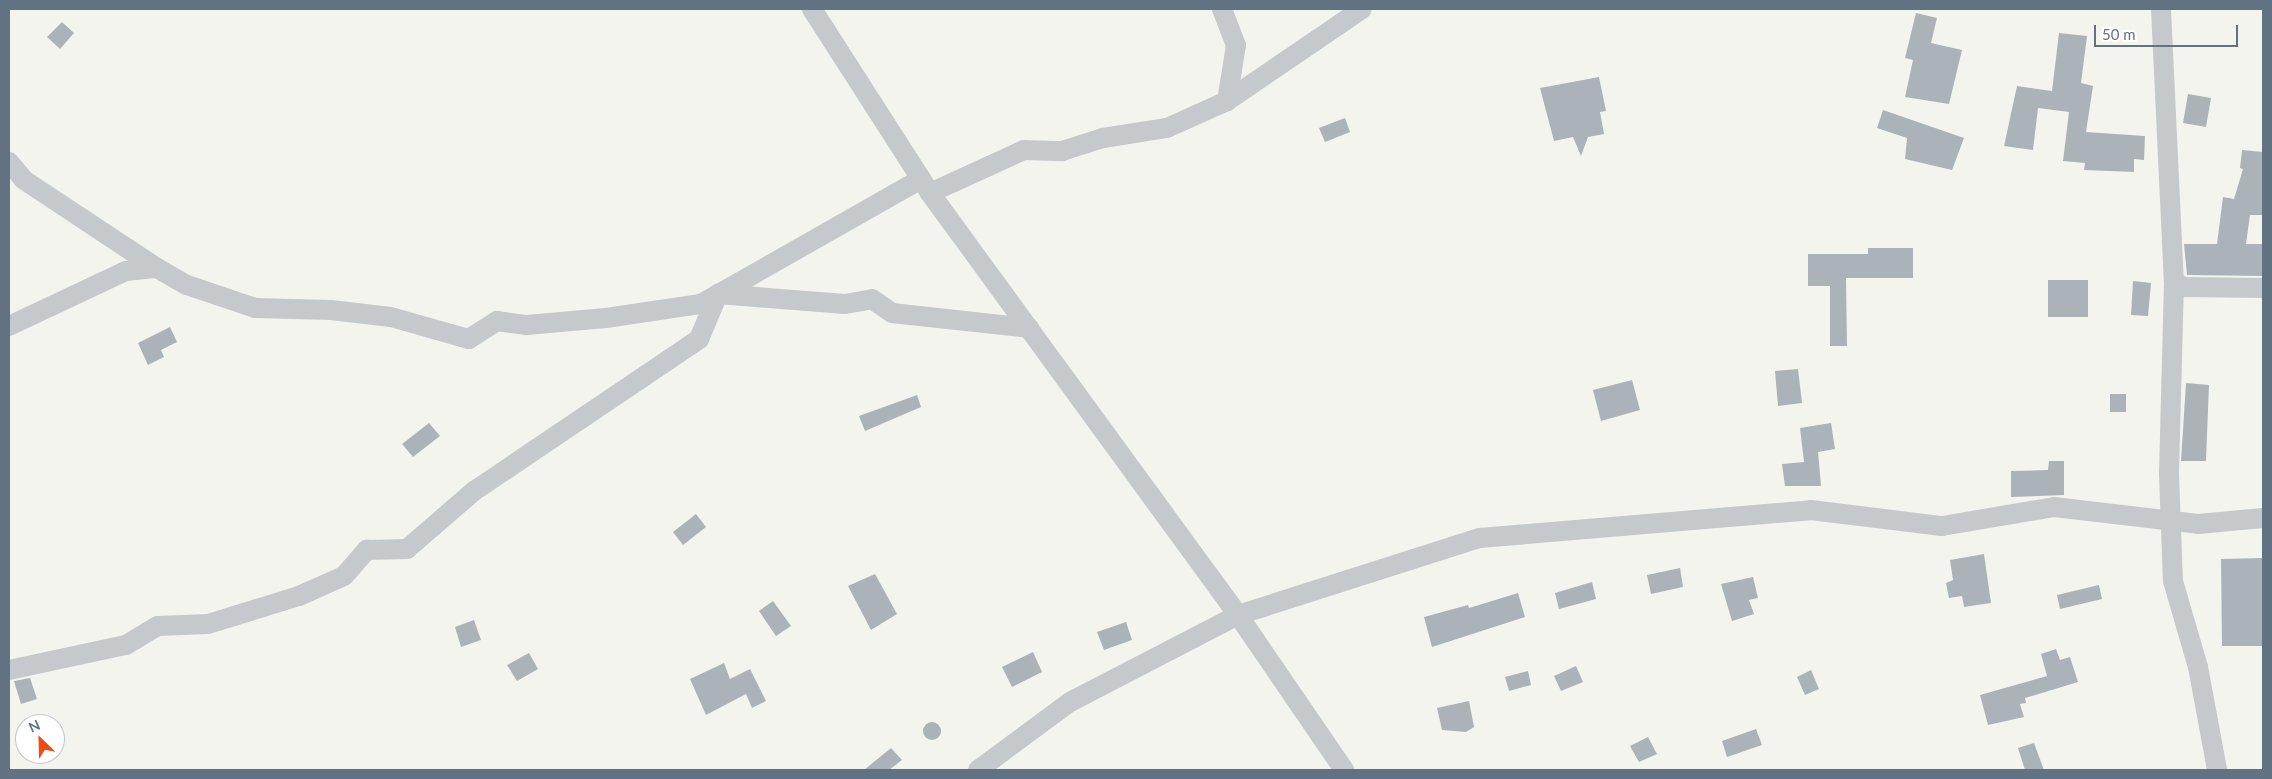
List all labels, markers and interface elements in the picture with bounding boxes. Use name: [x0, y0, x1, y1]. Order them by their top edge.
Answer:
scale bar: [2097, 15, 2241, 47]
text: 50 m: [2102, 25, 2136, 43]
north arrow: [15, 714, 65, 764]
text: N: [26, 716, 42, 736]

